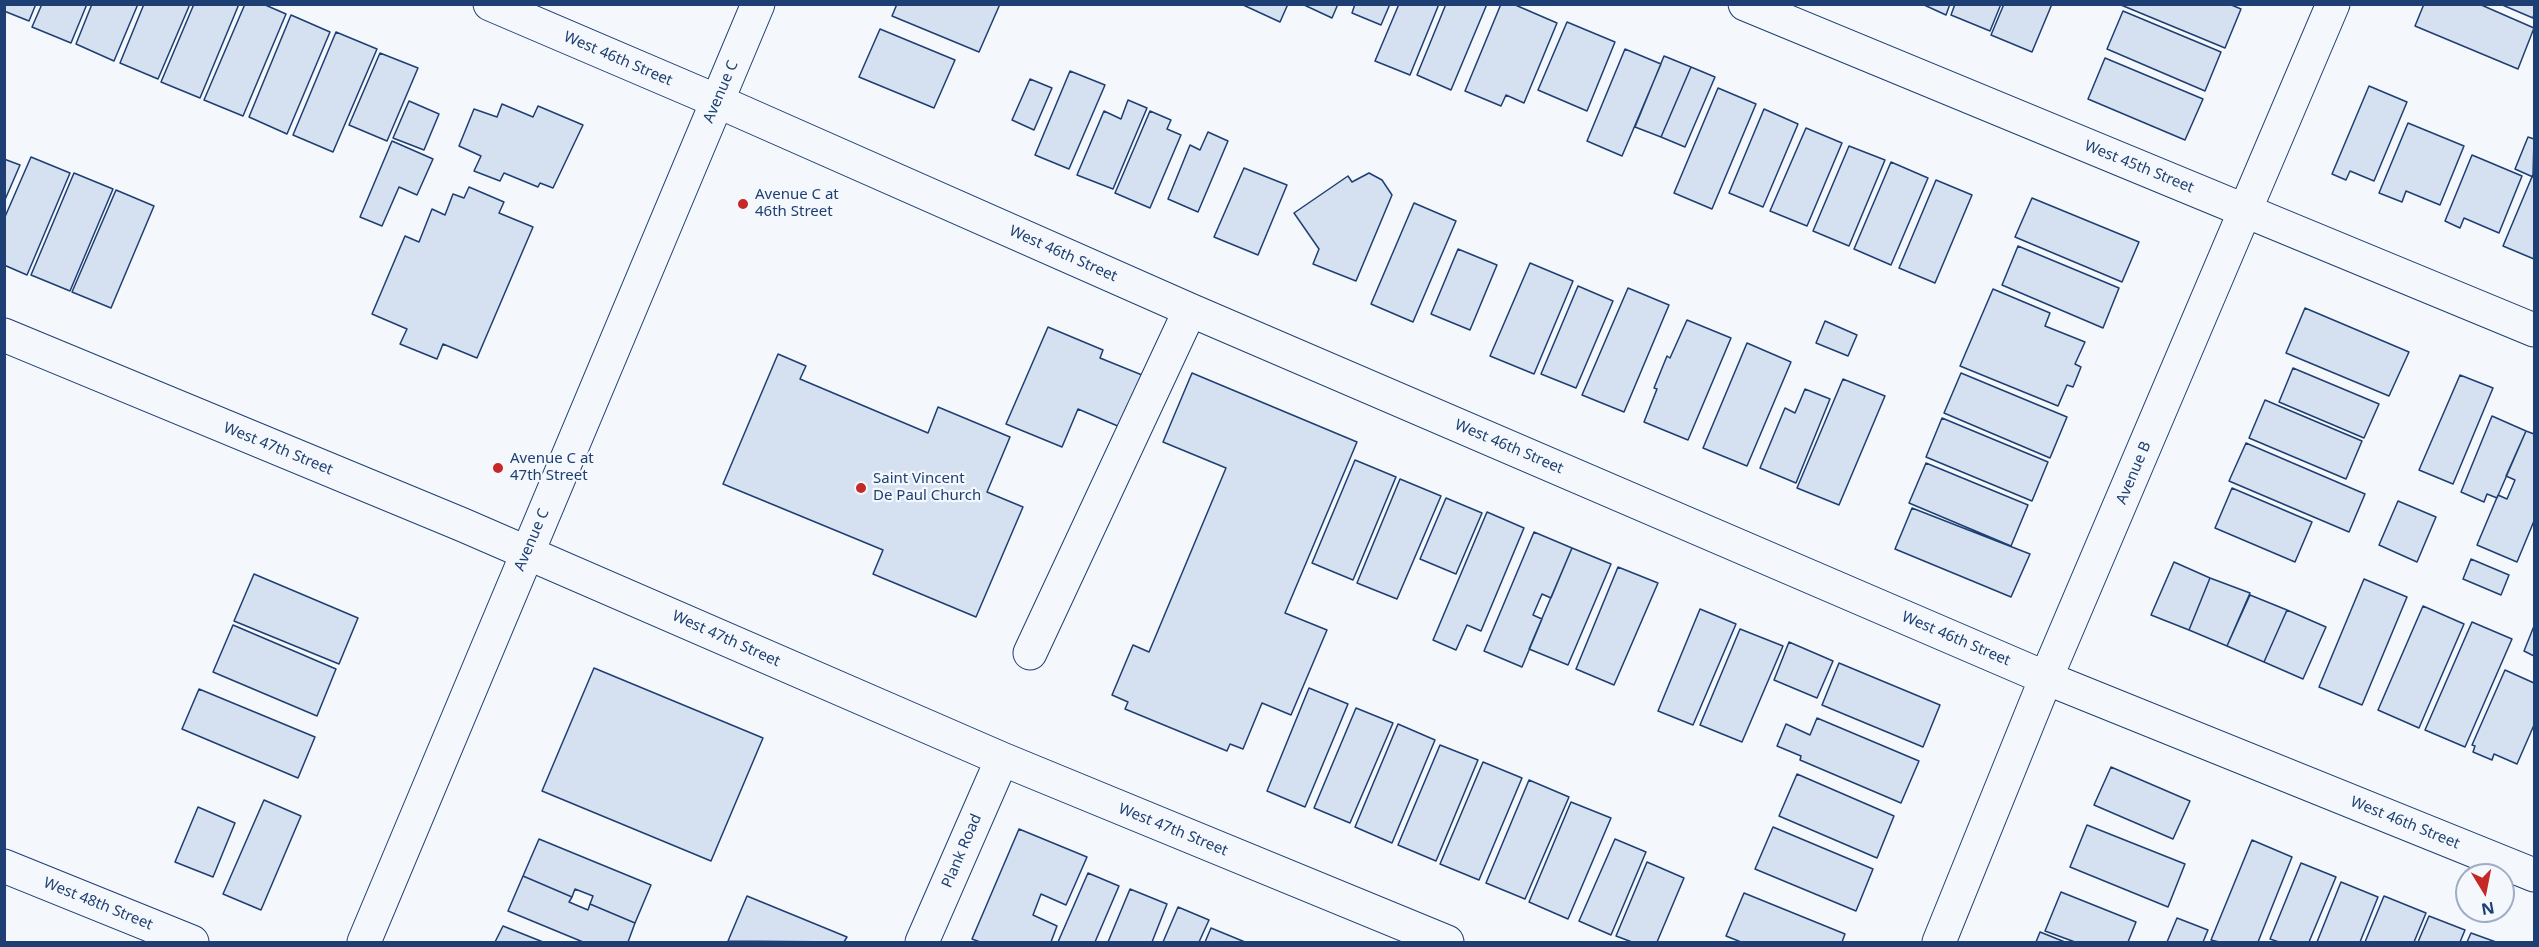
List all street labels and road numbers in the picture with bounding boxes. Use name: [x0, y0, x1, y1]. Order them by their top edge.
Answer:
street label: West 46th Street: [561, 28, 675, 90]
street label: Avenue C: [700, 58, 742, 126]
street label: West 45th Street: [2082, 137, 2196, 197]
street label: West 46th Street: [1006, 222, 1120, 286]
street label: West 46th Street: [1452, 416, 1566, 478]
street label: West 47th Street: [221, 419, 335, 479]
street label: Avenue B: [2113, 439, 2155, 507]
street label: Avenue C: [511, 506, 553, 574]
street label: West 47th Street: [669, 607, 783, 671]
street label: West 46th Street: [1899, 608, 2013, 670]
street label: West 46th Street: [2348, 793, 2462, 853]
street label: West 47th Street: [1116, 800, 1230, 860]
street label: Plank Road: [938, 811, 986, 891]
street label: West 48th Street: [41, 874, 155, 934]

